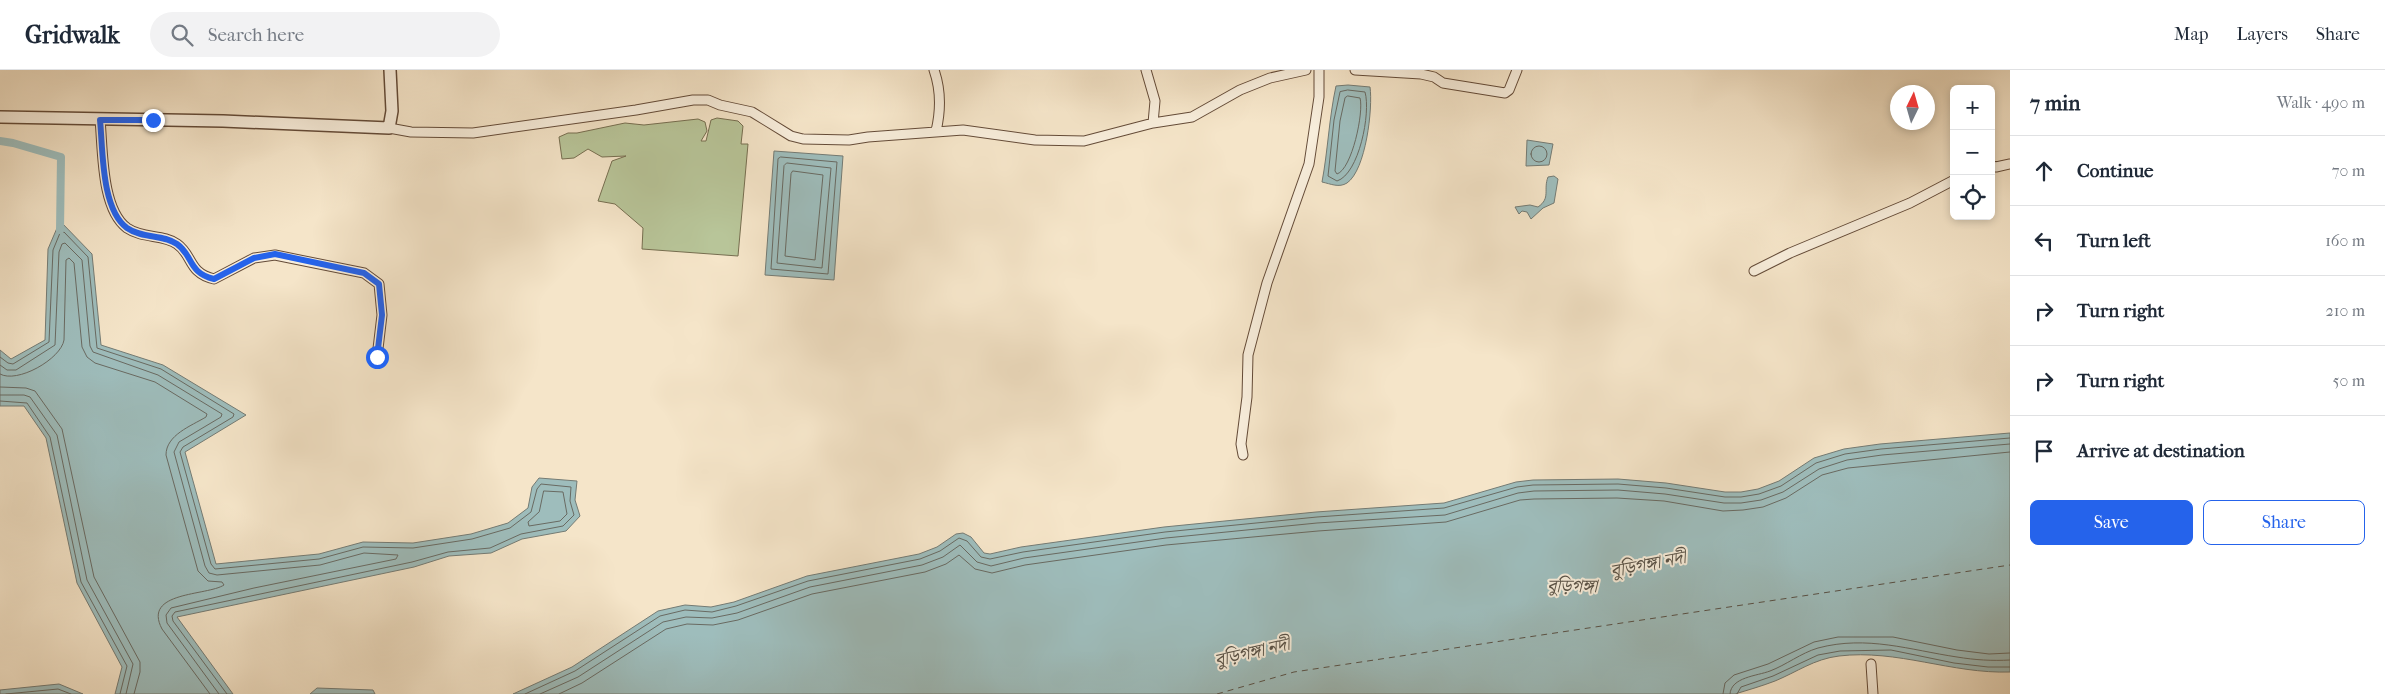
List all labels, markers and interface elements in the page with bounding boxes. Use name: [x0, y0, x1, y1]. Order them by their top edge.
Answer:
search box: [150, 12, 500, 57]
text: Gridwalk: [25, 21, 120, 49]
icon: search: [168, 21, 196, 49]
text: Search here: [208, 24, 304, 46]
text: Map: [2174, 24, 2208, 45]
text: Layers: [2236, 24, 2288, 45]
text: Share: [2316, 24, 2360, 45]
north arrow: [1890, 85, 1935, 130]
map controls: [1950, 85, 1995, 220]
button: +: [1950, 85, 1995, 130]
text: 7 min: [2030, 91, 2081, 115]
text: Walk · 490 m: [2277, 93, 2365, 112]
route end: [142, 109, 165, 132]
button: −: [1950, 130, 1995, 175]
icon: ahead: [2030, 157, 2058, 185]
text: Continue: [2077, 160, 2153, 182]
text: 70 m: [2332, 161, 2365, 180]
button: locate: [1950, 175, 1995, 220]
icon: left: [2030, 227, 2058, 255]
text: Turn left: [2077, 230, 2151, 252]
text: 160 m: [2325, 231, 2365, 250]
icon: right: [2030, 297, 2058, 325]
text: Turn right: [2077, 300, 2164, 322]
text: 210 m: [2326, 301, 2365, 320]
route start: [366, 346, 389, 369]
icon: right: [2030, 367, 2058, 395]
text: Turn right: [2077, 370, 2164, 392]
text: 50 m: [2333, 371, 2365, 390]
icon: arrive: [2030, 437, 2058, 465]
text: Arrive at destination: [2077, 440, 2245, 462]
button: Save: [2030, 500, 2193, 545]
button: Share: [2203, 500, 2365, 545]
water label: বুড়িগঙ্গা নদী: [1609, 545, 1690, 582]
water label: বুড়িগঙ্গা: [1547, 575, 1599, 597]
water label: বুড়িগঙ্গা নদী: [1213, 632, 1294, 672]

